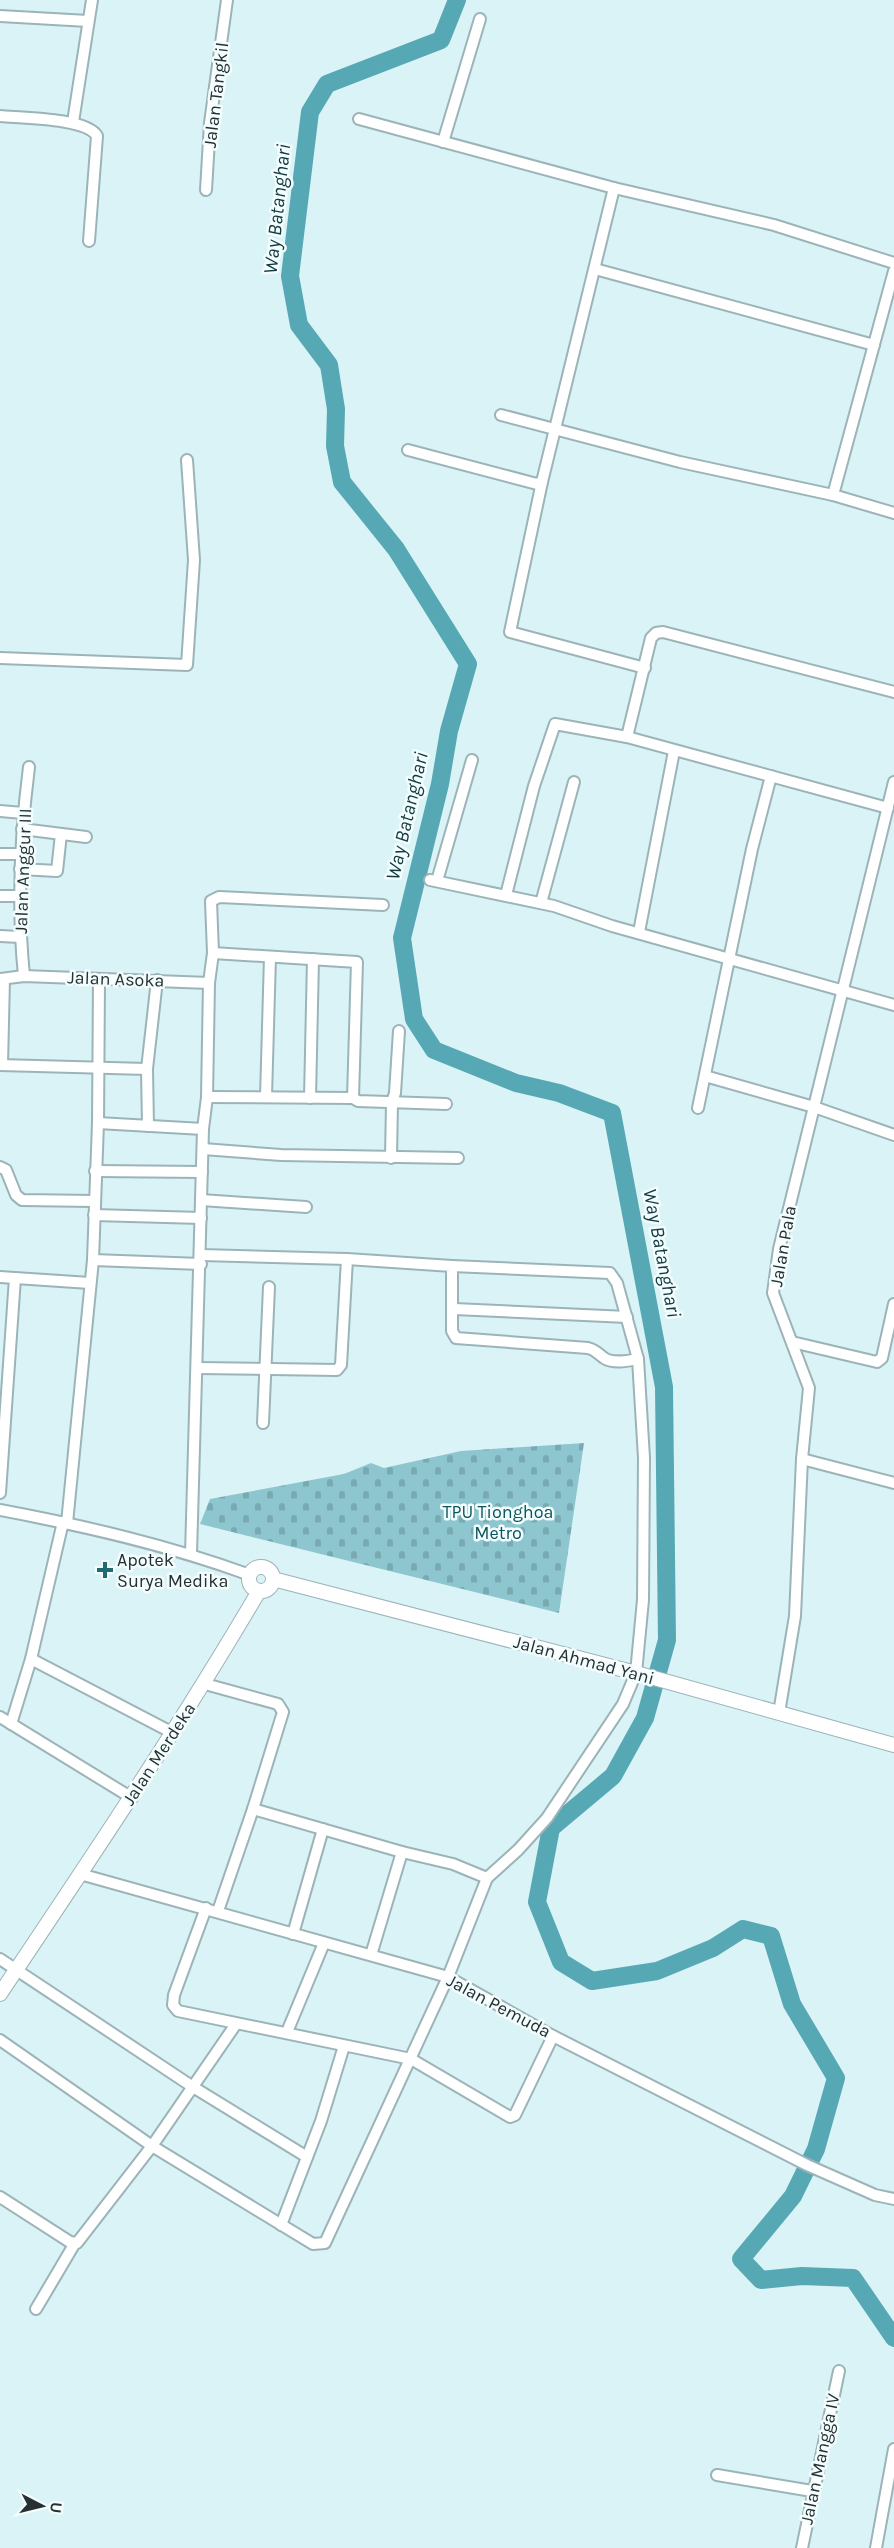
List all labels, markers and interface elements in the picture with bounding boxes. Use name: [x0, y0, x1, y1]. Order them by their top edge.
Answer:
street label: Jalan Tangkil: [199, 41, 233, 149]
water label: Way Batanghari: [259, 143, 295, 275]
water label: Way Batanghari: [381, 750, 433, 882]
street label: Jalan Anggur III: [10, 808, 36, 934]
street label: Jalan Asoka: [67, 966, 165, 992]
water label: Way Batanghari: [638, 1187, 686, 1319]
street label: Jalan Pala: [765, 1204, 801, 1288]
park label: TPU Tionghoa Metro: [443, 1501, 553, 1544]
place label: Apotek Surya Medika: [117, 1549, 228, 1592]
marker: Apotek Surya Medika: [98, 1563, 112, 1577]
street label: Jalan Ahmad Yani: [511, 1631, 657, 1689]
street label: Jalan Merdeka: [118, 1698, 200, 1810]
street label: Jalan Pemuda: [443, 1969, 555, 2043]
street label: Jalan Mangga IV: [795, 2392, 845, 2526]
north arrow: [12, 2476, 72, 2536]
text: U: [46, 2501, 66, 2514]

